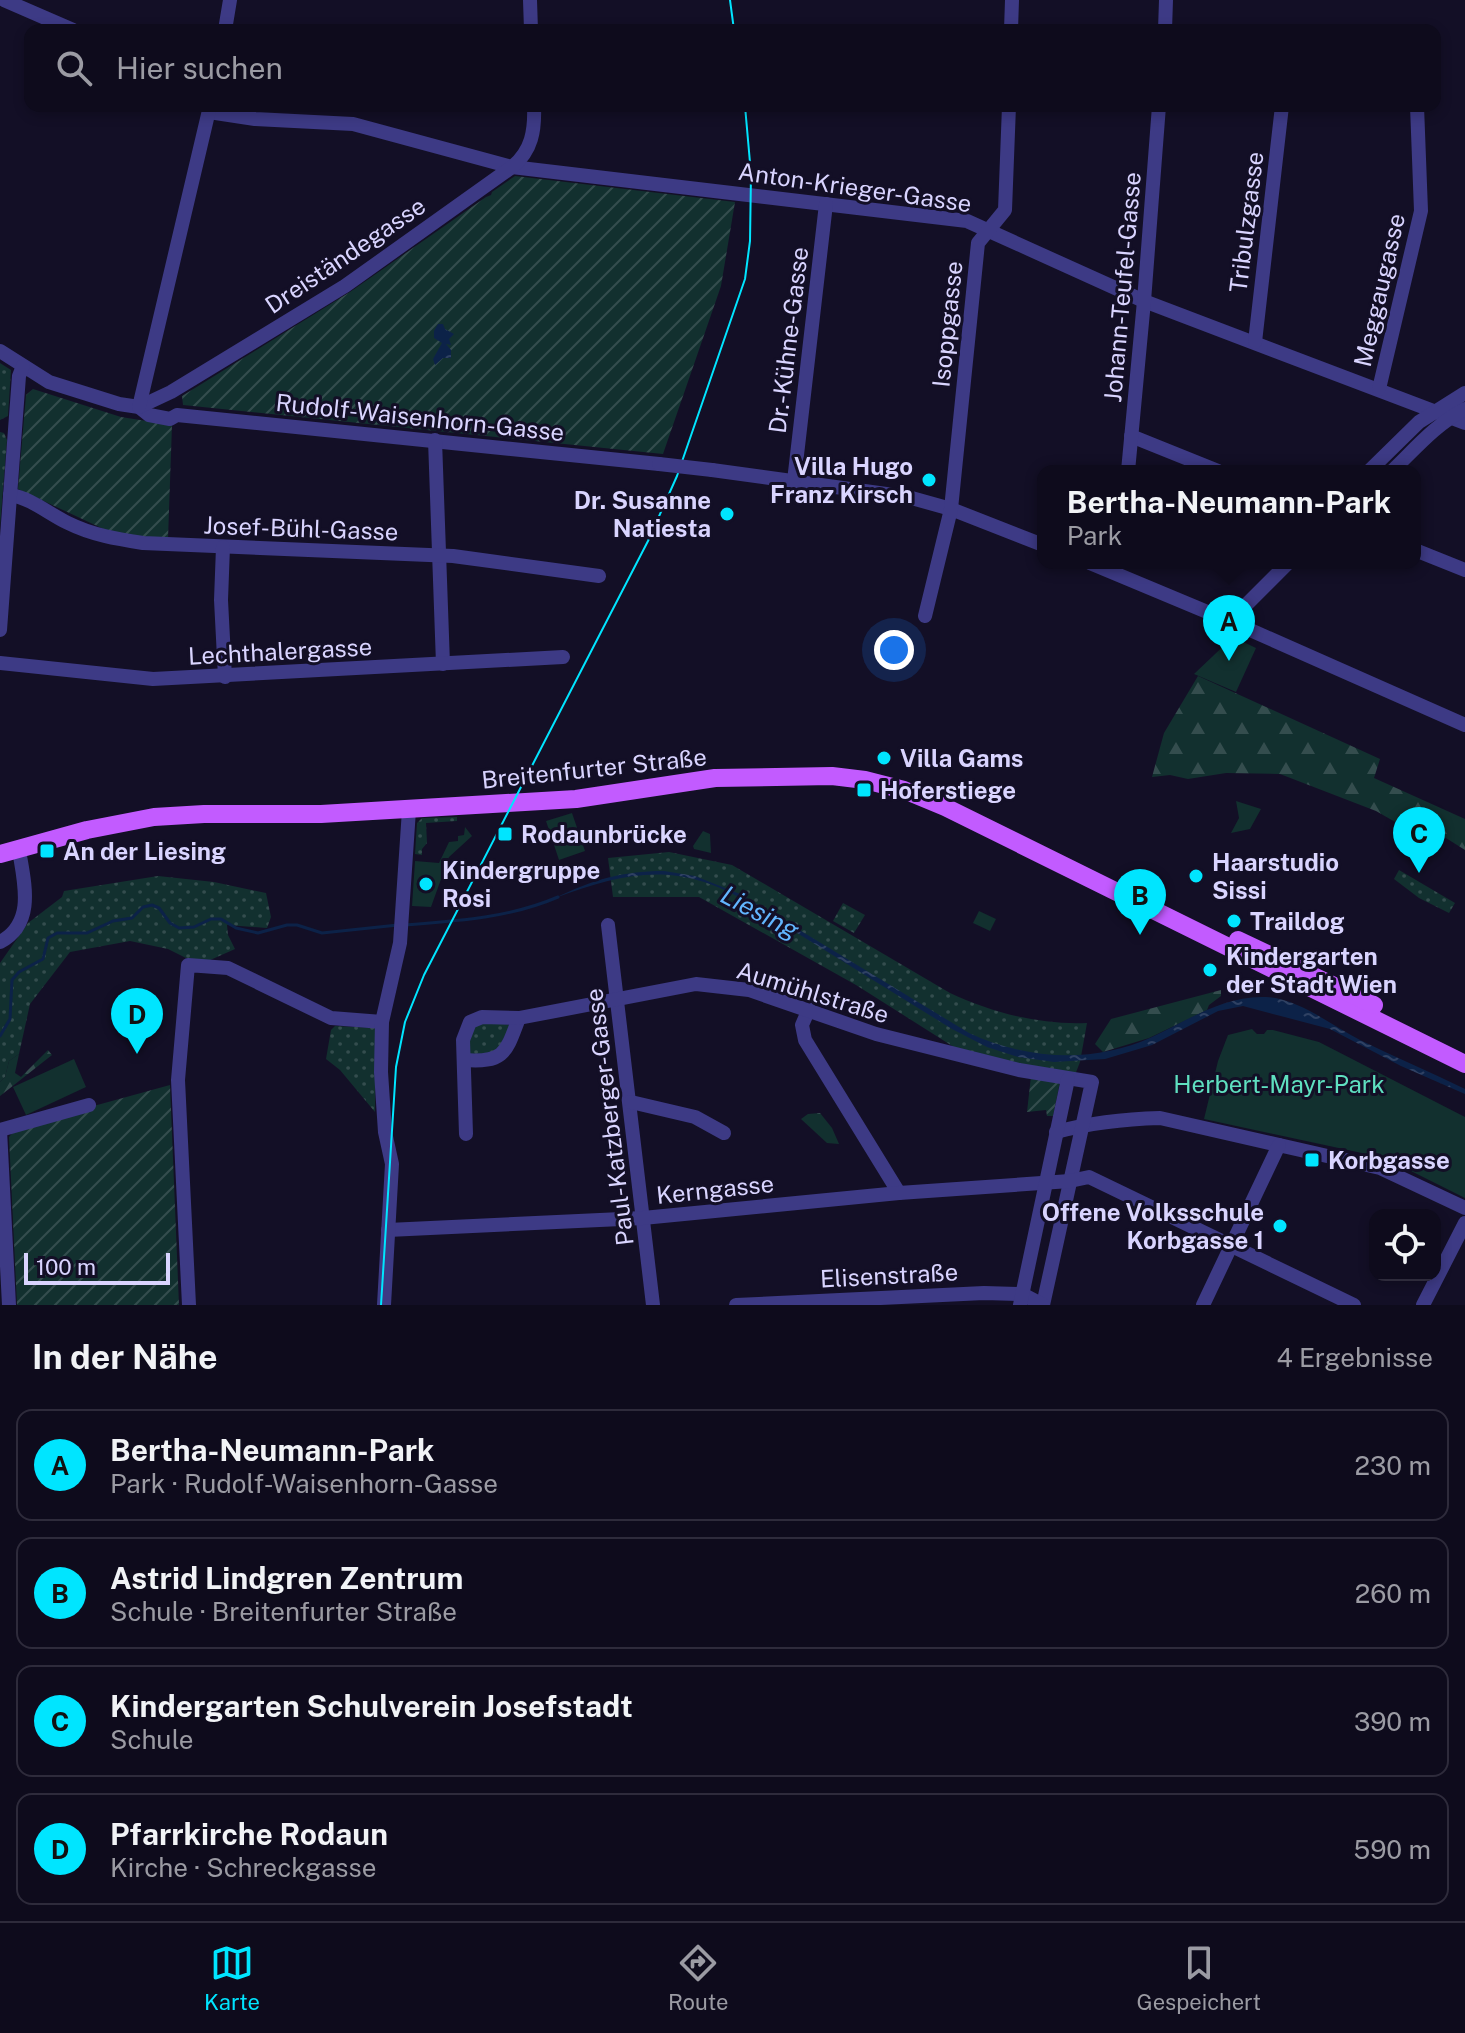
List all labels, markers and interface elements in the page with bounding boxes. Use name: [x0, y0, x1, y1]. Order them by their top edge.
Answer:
search box: [24, 24, 1441, 112]
icon: search: [52, 46, 96, 90]
text: Hier suchen: [116, 50, 283, 86]
street label: Tribulzgasse: [1223, 150, 1269, 294]
street label: Anton-Krieger-Gasse: [737, 157, 973, 217]
street label: Johann-Teufel-Gasse: [1098, 171, 1146, 403]
street label: Dreiständegasse: [260, 191, 430, 319]
street label: Meggaugasse: [1348, 211, 1410, 369]
street label: Dr.-Kühne-Gasse: [763, 245, 813, 435]
street label: Isoppgasse: [926, 260, 968, 388]
street label: Rudolf-Waisenhorn-Gasse: [274, 388, 566, 446]
place label: Villa Hugo Franz Kirsch: [770, 452, 913, 508]
popup: [1037, 465, 1421, 569]
marker: Villa Hugo Franz Kirsch: [920, 471, 938, 489]
text: Bertha-Neumann-Park: [1067, 484, 1391, 520]
place label: Dr. Susanne Natiesta: [574, 486, 711, 542]
marker: Dr. Susanne Natiesta: [718, 505, 736, 523]
street label: Josef-Bühl-Gasse: [203, 511, 399, 545]
text: Park: [1067, 520, 1122, 551]
pin: A: [1203, 595, 1255, 661]
your location: [874, 630, 914, 670]
street label: Lechthalergasse: [187, 632, 373, 670]
street label: Breitenfurter Straße: [480, 742, 708, 794]
place label: Villa Gams: [900, 744, 1024, 772]
marker: Villa Gams: [875, 749, 893, 767]
place label: Hoferstiege: [880, 776, 1016, 804]
marker: Hoferstiege: [855, 781, 873, 799]
pin: C: [1393, 807, 1445, 873]
place label: Rodaunbrücke: [521, 820, 687, 848]
marker: Rodaunbrücke: [496, 825, 514, 843]
place label: An der Liesing: [63, 837, 226, 865]
marker: An der Liesing: [38, 842, 56, 860]
place label: Haarstudio Sissi: [1212, 848, 1339, 904]
place label: Kindergruppe Rosi: [442, 856, 600, 912]
marker: Haarstudio Sissi: [1187, 867, 1205, 885]
pin: B: [1114, 869, 1166, 935]
marker: Kindergruppe Rosi: [417, 875, 435, 893]
water label: Liesing: [716, 879, 805, 946]
place label: Traildog: [1250, 907, 1345, 935]
marker: Traildog: [1225, 912, 1243, 930]
place label: Kindergarten der Stadt Wien: [1226, 942, 1397, 998]
street label: Aumühlstraße: [734, 956, 892, 1028]
marker: Kindergarten der Stadt Wien: [1201, 961, 1219, 979]
street label: Paul-Katzberger-Gasse: [579, 987, 639, 1247]
pin: D: [111, 988, 163, 1054]
park label: Herbert-Mayr-Park: [1173, 1070, 1385, 1098]
place label: Korbgasse: [1328, 1146, 1450, 1174]
marker: Korbgasse: [1303, 1151, 1321, 1169]
street label: Kerngasse: [655, 1169, 775, 1209]
place label: Offene Volksschule Korbgasse 1: [1042, 1198, 1264, 1254]
map controls: [1369, 1209, 1441, 1281]
button: locate: [1369, 1209, 1441, 1281]
marker: Offene Volksschule Korbgasse 1: [1271, 1217, 1289, 1235]
scale bar: [24, 1249, 170, 1285]
text: 100 m: [36, 1254, 96, 1280]
street label: Elisenstraße: [819, 1257, 959, 1293]
text: In der Nähe: [32, 1337, 218, 1377]
text: 4 Ergebnisse: [1276, 1342, 1433, 1373]
text: Bertha-Neumann-Park: [110, 1432, 434, 1468]
text: A: [51, 1450, 69, 1481]
text: 230 m: [1355, 1450, 1431, 1481]
text: Park · Rudolf-Waisenhorn-Gasse: [110, 1468, 498, 1499]
text: Astrid Lindgren Zentrum: [110, 1560, 463, 1596]
text: B: [51, 1578, 69, 1609]
text: 260 m: [1355, 1578, 1431, 1609]
text: Schule · Breitenfurter Straße: [110, 1596, 457, 1627]
text: Kindergarten Schulverein Josefstadt: [110, 1688, 633, 1724]
text: C: [51, 1706, 69, 1737]
text: 390 m: [1354, 1706, 1431, 1737]
text: Schule: [110, 1724, 194, 1755]
text: Pfarrkirche Rodaun: [110, 1816, 388, 1852]
text: D: [51, 1834, 69, 1865]
text: 590 m: [1354, 1834, 1431, 1865]
text: Kirche · Schreckgasse: [110, 1852, 376, 1883]
tab: Karte: [204, 1941, 260, 2015]
tab: Route: [668, 1941, 728, 2015]
tab: Gespeichert: [1137, 1941, 1261, 2015]

